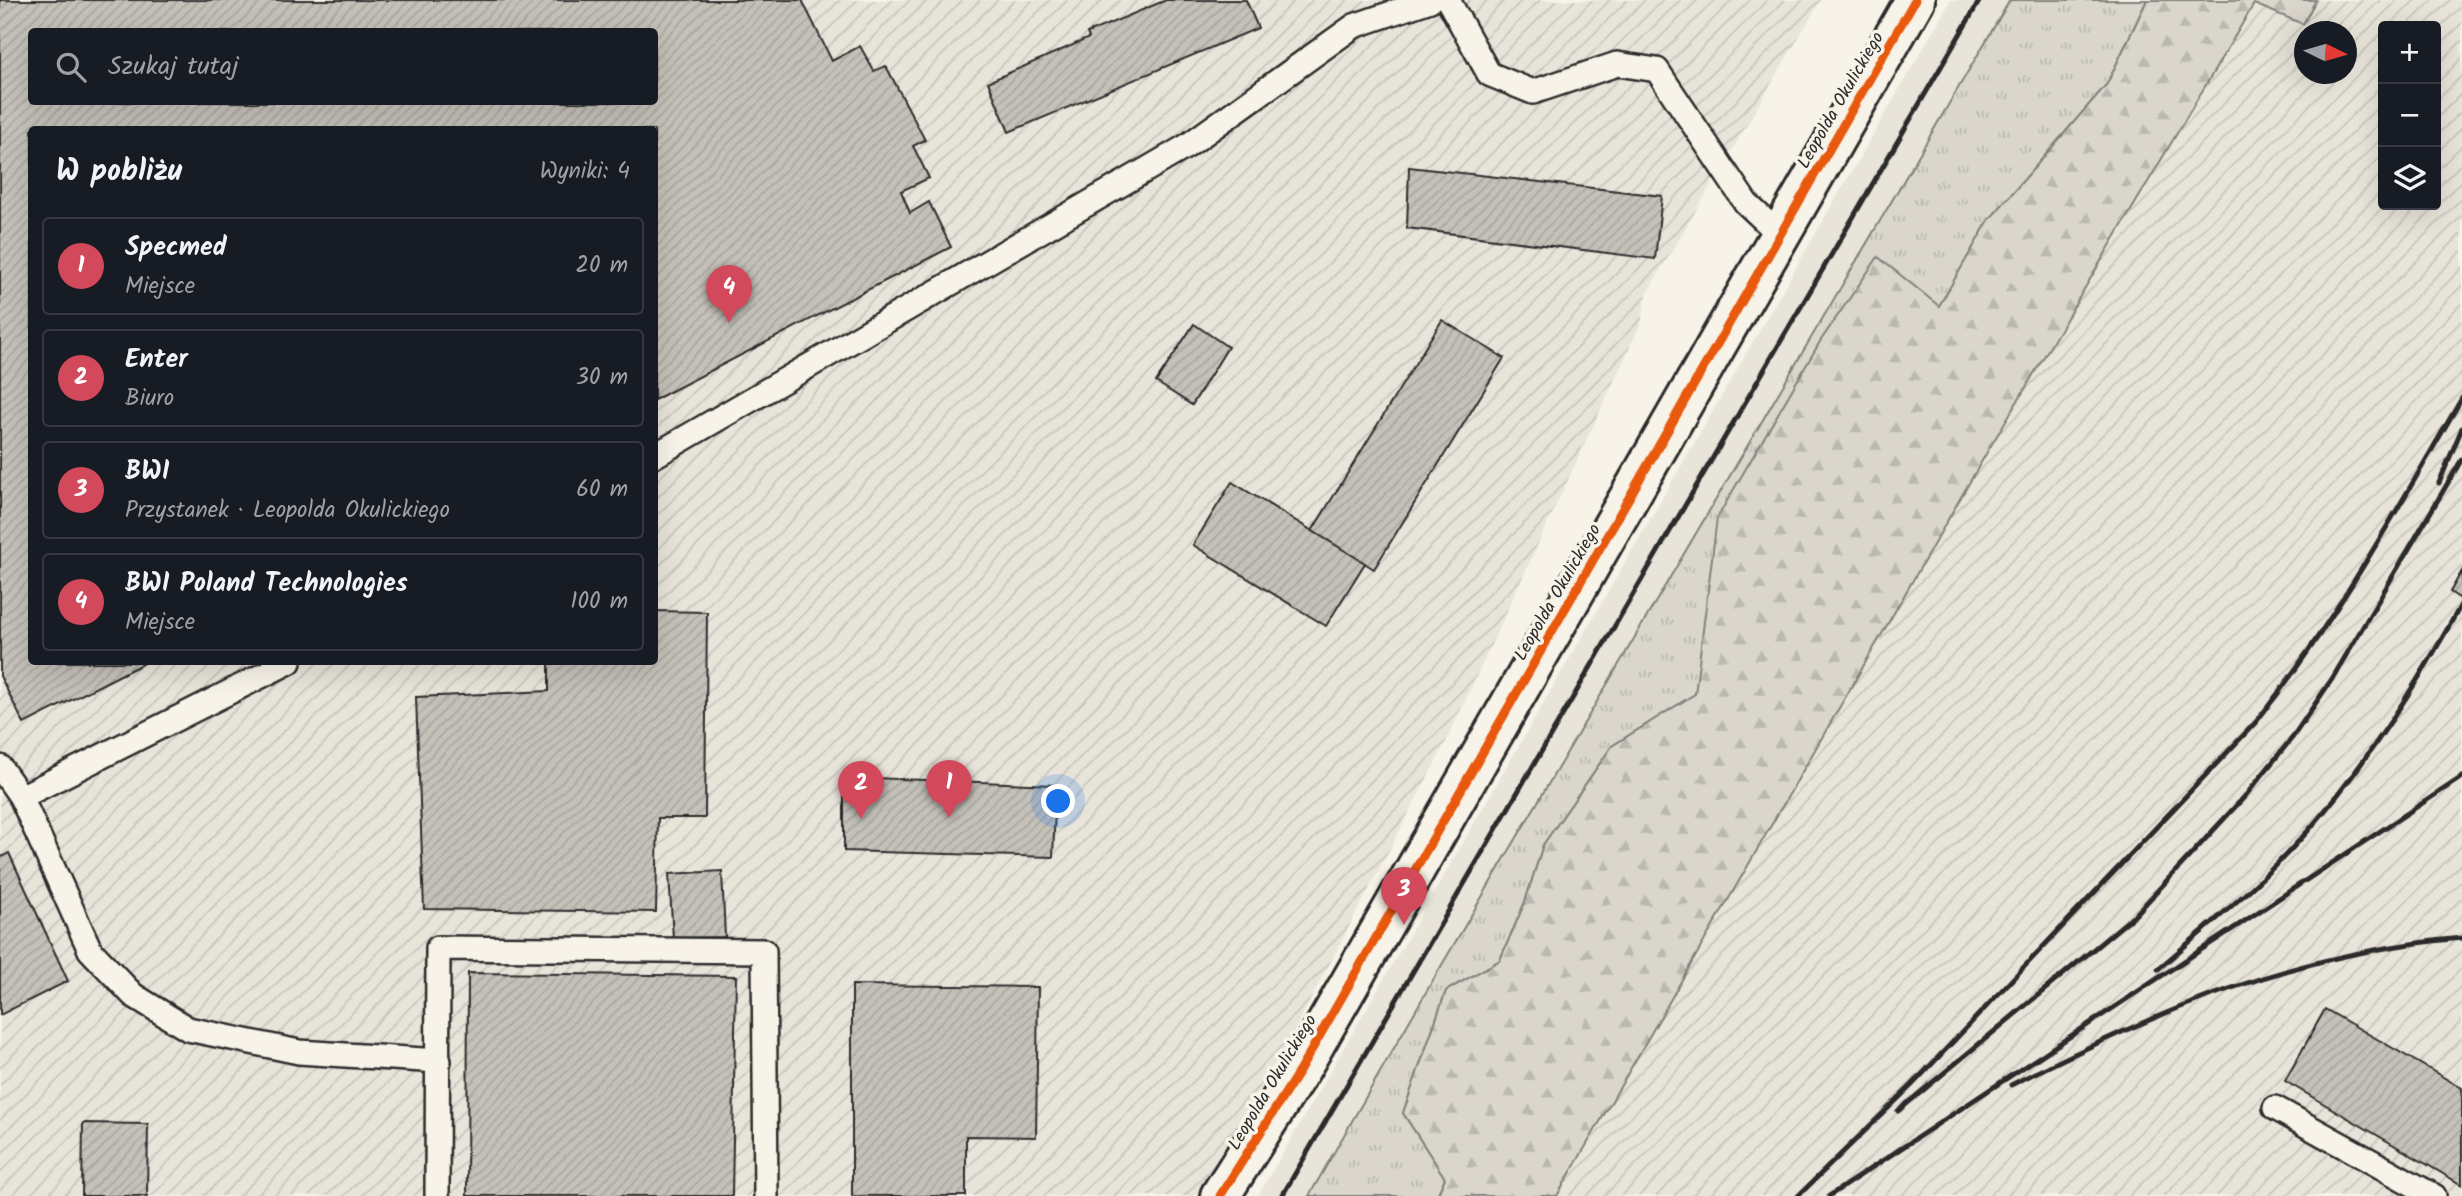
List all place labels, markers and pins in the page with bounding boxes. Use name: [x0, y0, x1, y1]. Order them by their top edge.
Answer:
pin: 4: [706, 265, 752, 323]
pin: 1: [926, 760, 972, 818]
pin: 2: [838, 761, 884, 819]
pin: 3: [1381, 867, 1427, 925]

